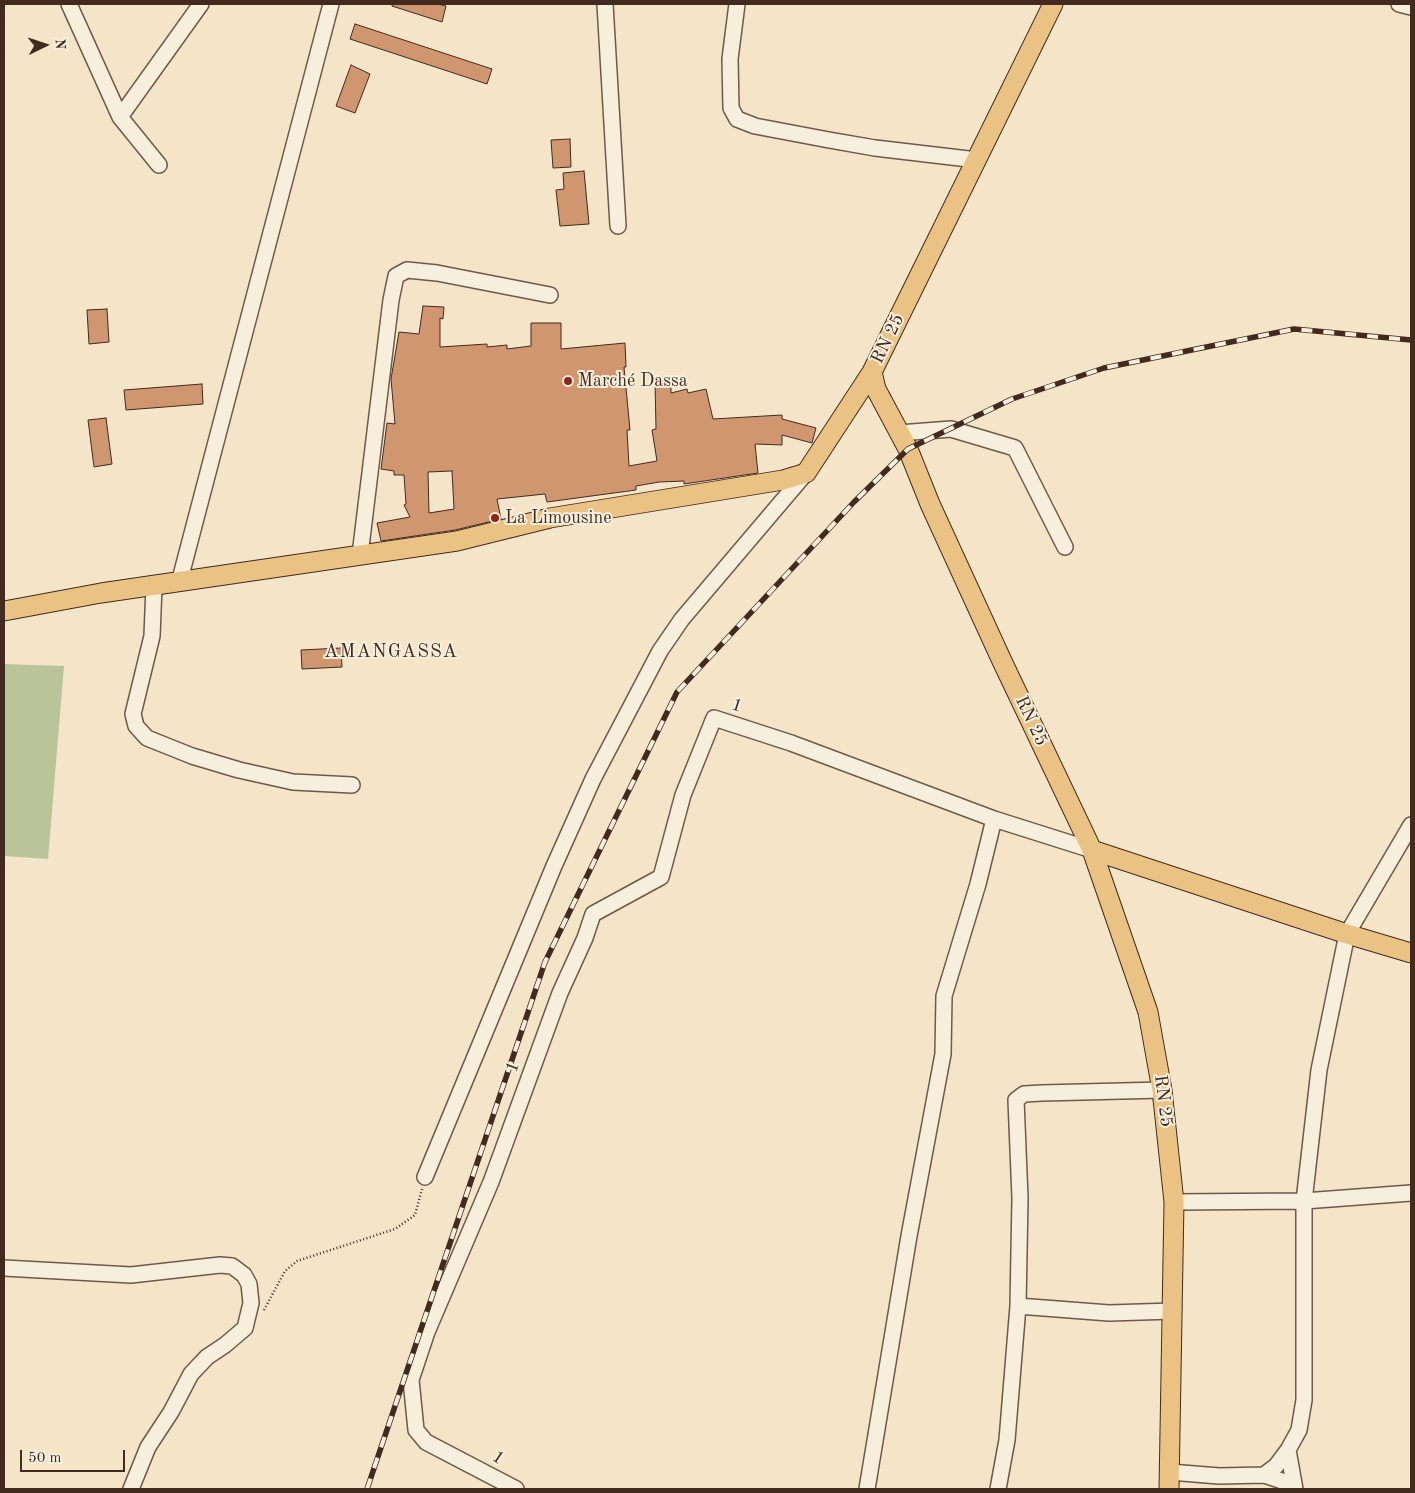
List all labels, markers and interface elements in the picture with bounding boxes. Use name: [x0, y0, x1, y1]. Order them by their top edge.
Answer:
north arrow: [20, 20, 70, 70]
text: N: [53, 38, 67, 50]
street label: RN 25: [867, 311, 909, 367]
place label: Marché Dassa: [578, 370, 688, 392]
marker: Marché Dassa: [562, 375, 574, 387]
place label: La Limousine: [505, 507, 611, 529]
marker: La Limousine: [489, 512, 501, 524]
district label: AMANGASSA: [323, 641, 459, 663]
street label: RN 25: [1010, 693, 1052, 749]
street label: 1: [729, 694, 745, 718]
street label: 1: [501, 1058, 525, 1076]
street label: RN 25: [1149, 1074, 1177, 1128]
scale bar: [22, 1440, 128, 1472]
street label: 1: [488, 1446, 508, 1470]
text: 50 m: [28, 1451, 62, 1466]

